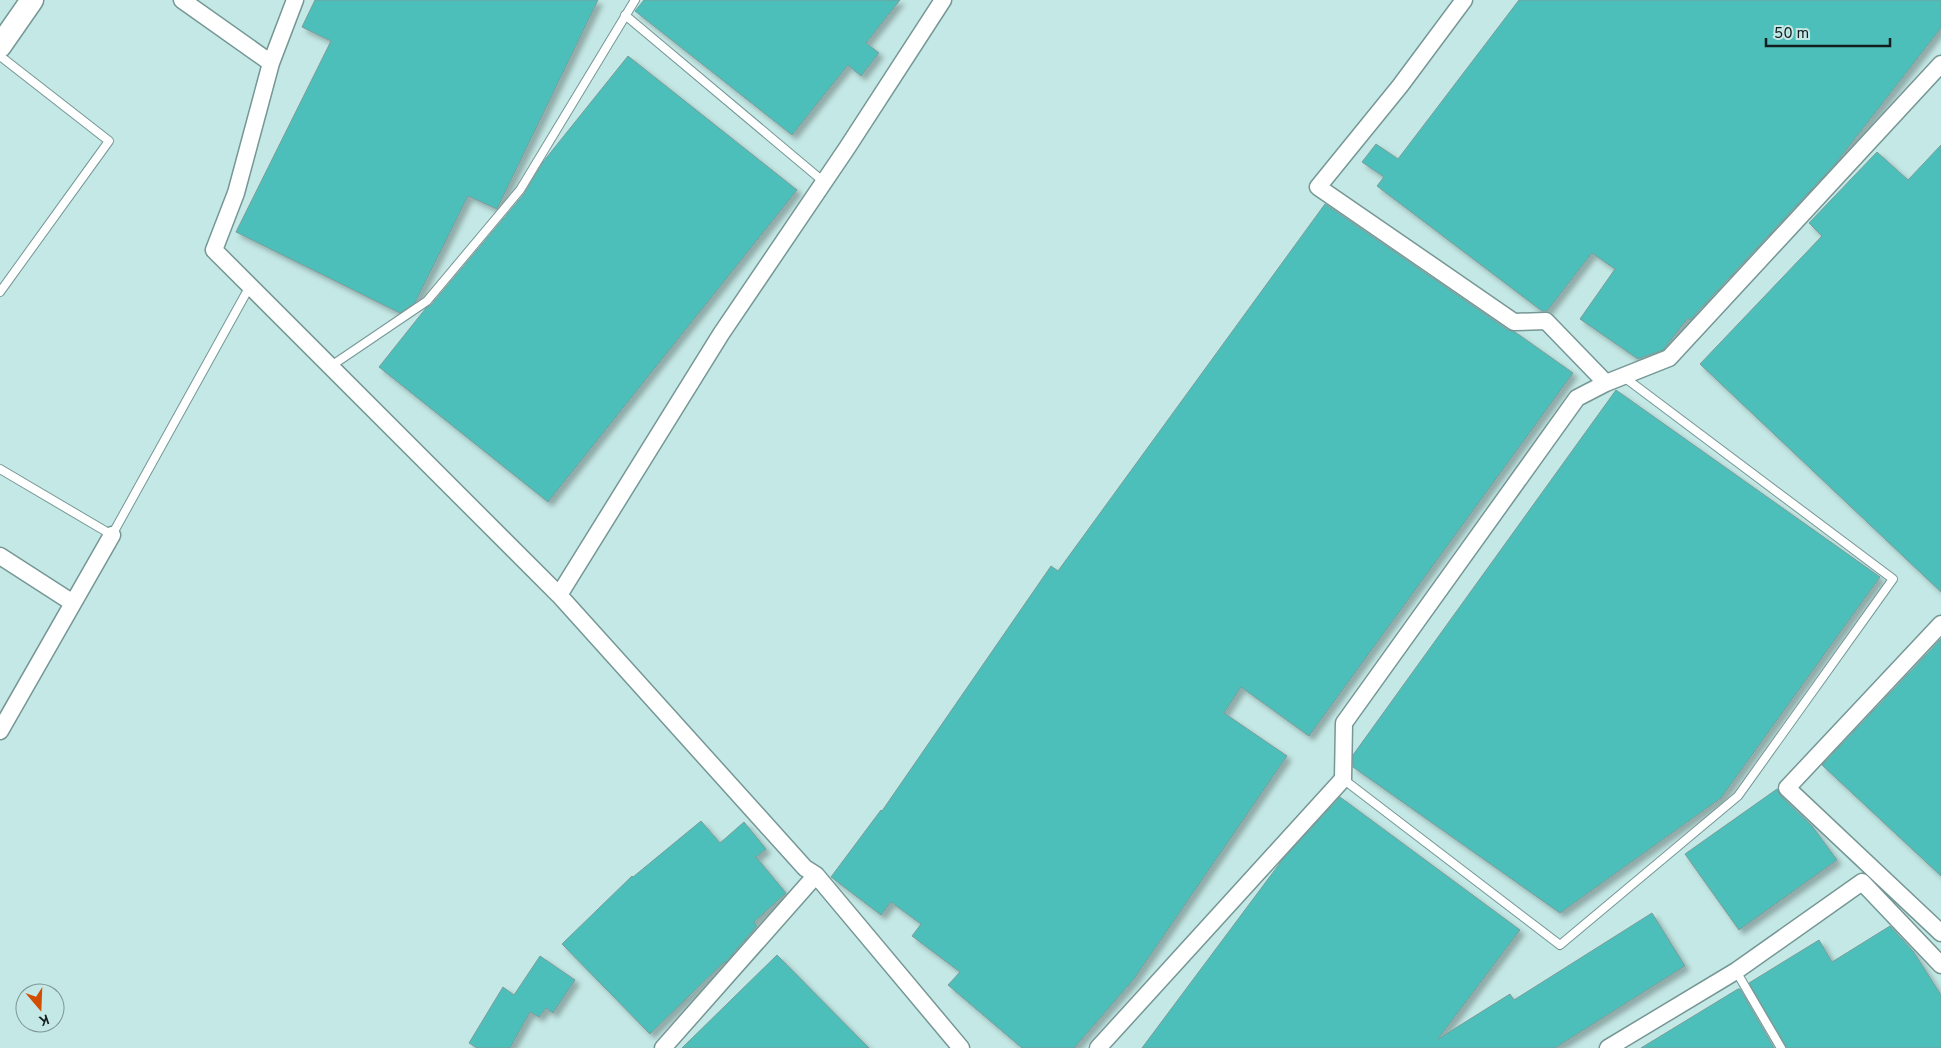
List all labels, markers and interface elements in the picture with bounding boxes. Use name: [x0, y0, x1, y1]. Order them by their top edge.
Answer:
scale bar: [1766, 15, 1890, 47]
text: 50 m: [1774, 25, 1809, 44]
north arrow: [15, 983, 65, 1033]
text: K: [36, 1009, 51, 1029]

